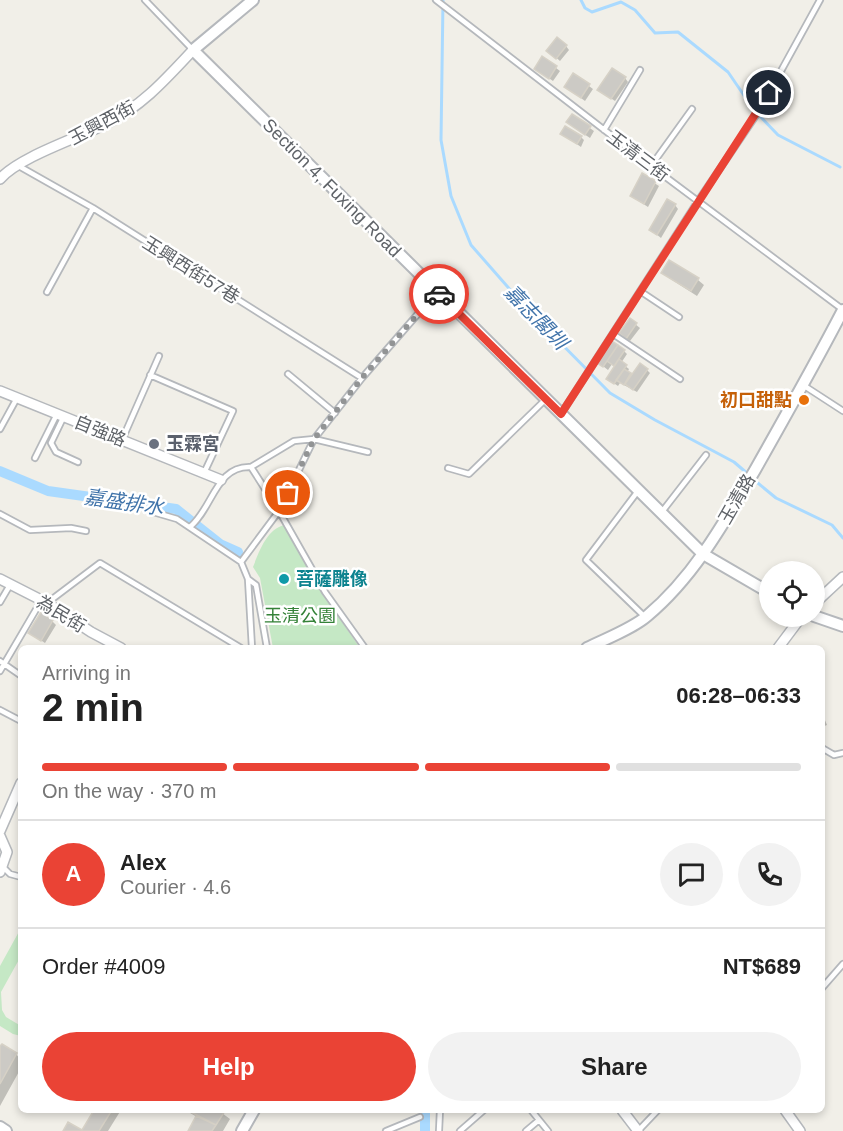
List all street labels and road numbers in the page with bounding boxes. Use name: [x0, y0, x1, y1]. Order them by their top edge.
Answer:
street label: 玉興西街: [66, 97, 138, 149]
street label: Section 4, Fuxing Road: [259, 115, 405, 261]
street label: 玉清三街: [603, 126, 673, 186]
street label: 玉興西街57巷: [139, 232, 243, 308]
street label: 自強路: [71, 412, 129, 450]
street label: 玉清路: [715, 471, 759, 527]
street label: 為民街: [33, 592, 89, 636]

